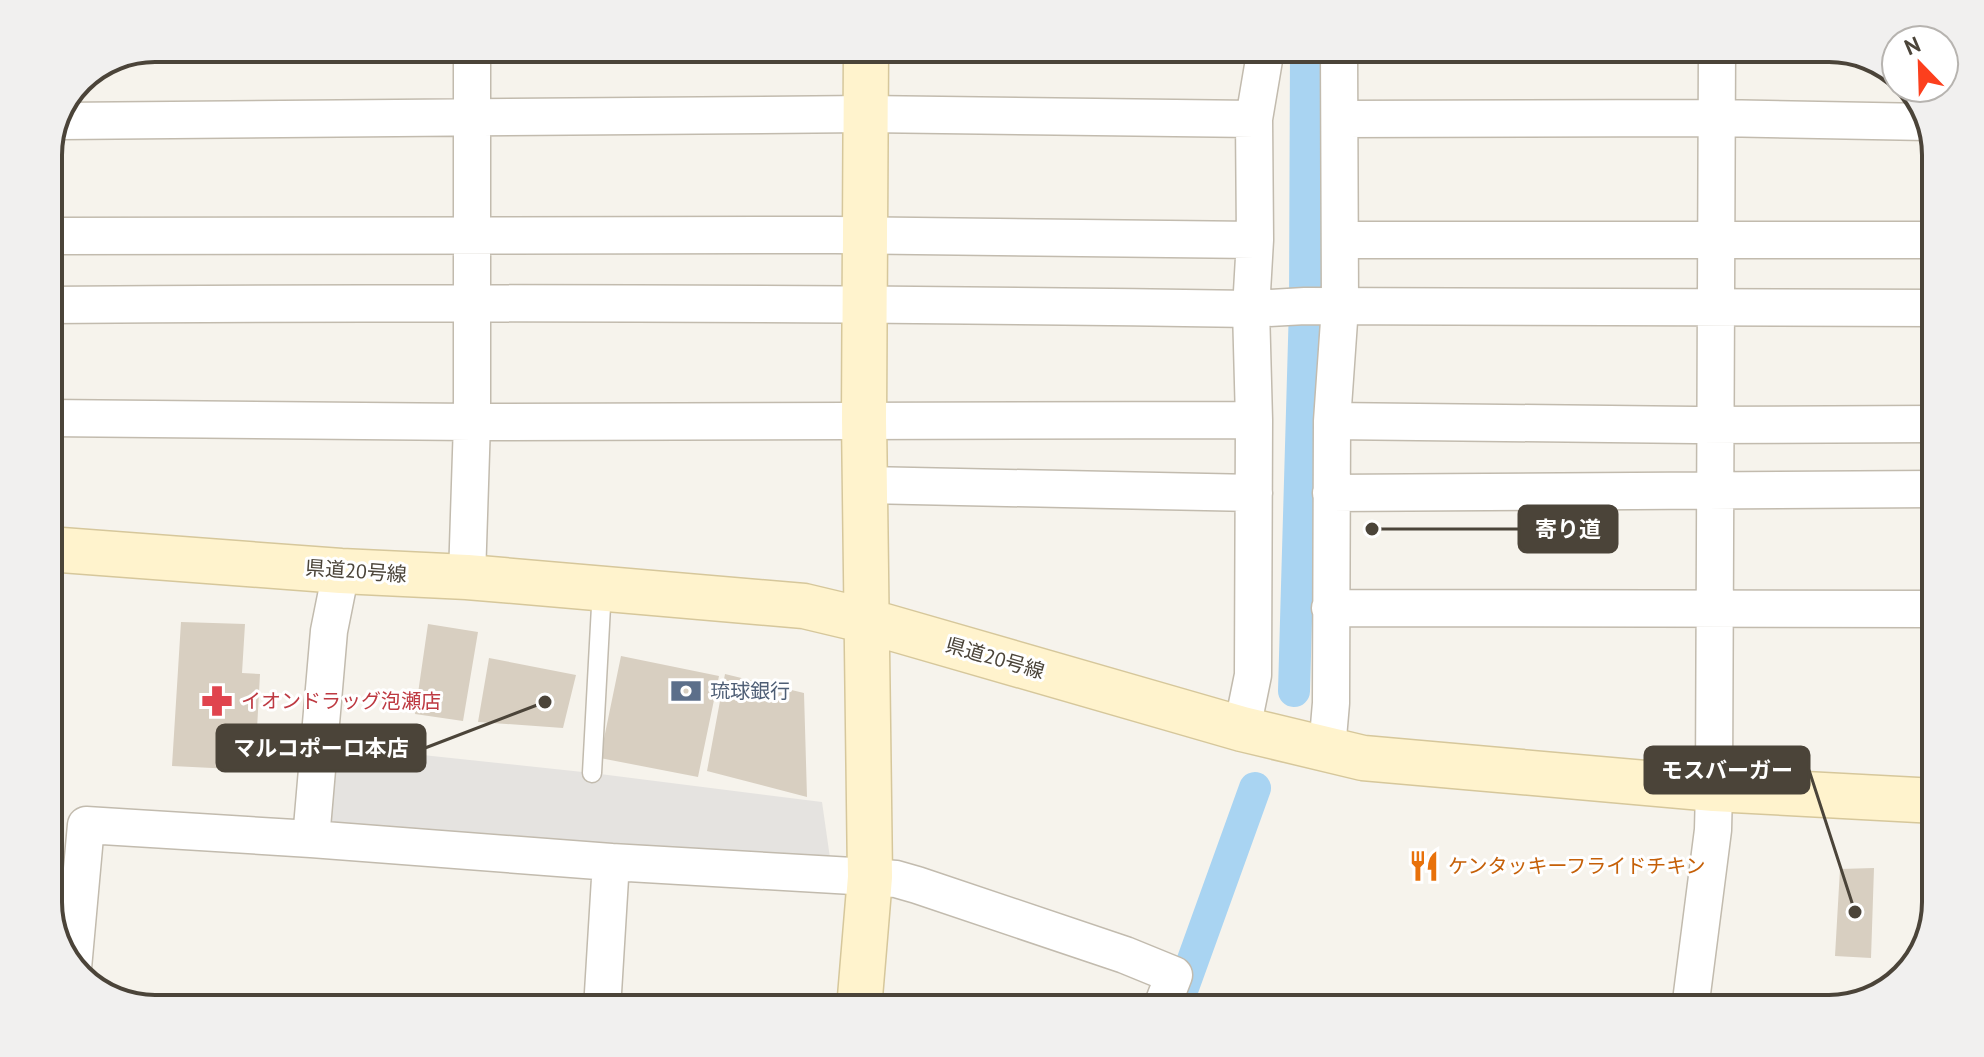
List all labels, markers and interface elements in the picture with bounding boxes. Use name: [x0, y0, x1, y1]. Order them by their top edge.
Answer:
north arrow: [1880, 24, 1960, 104]
text: N: [1900, 30, 1924, 61]
callout: 寄り道: [1519, 506, 1617, 552]
text: 寄り道: [1535, 515, 1601, 543]
street label: 県道20号線: [304, 554, 408, 588]
street label: 県道20号線: [942, 631, 1048, 685]
bank icon: 琉球銀行: [669, 674, 703, 708]
place label: 琉球銀行: [710, 678, 790, 704]
pharmacy icon: イオンドラッグ泡瀬店: [200, 684, 234, 718]
place label: イオンドラッグ泡瀬店: [241, 688, 441, 714]
callout: マルコポーロ本店: [217, 725, 425, 771]
text: マルコポーロ本店: [233, 734, 409, 762]
callout: モスバーガー: [1645, 747, 1809, 793]
text: モスバーガー: [1661, 756, 1793, 784]
restaurant icon: ケンタッキーフライドチキン: [1407, 849, 1441, 883]
place label: ケンタッキーフライドチキン: [1448, 853, 1706, 879]

